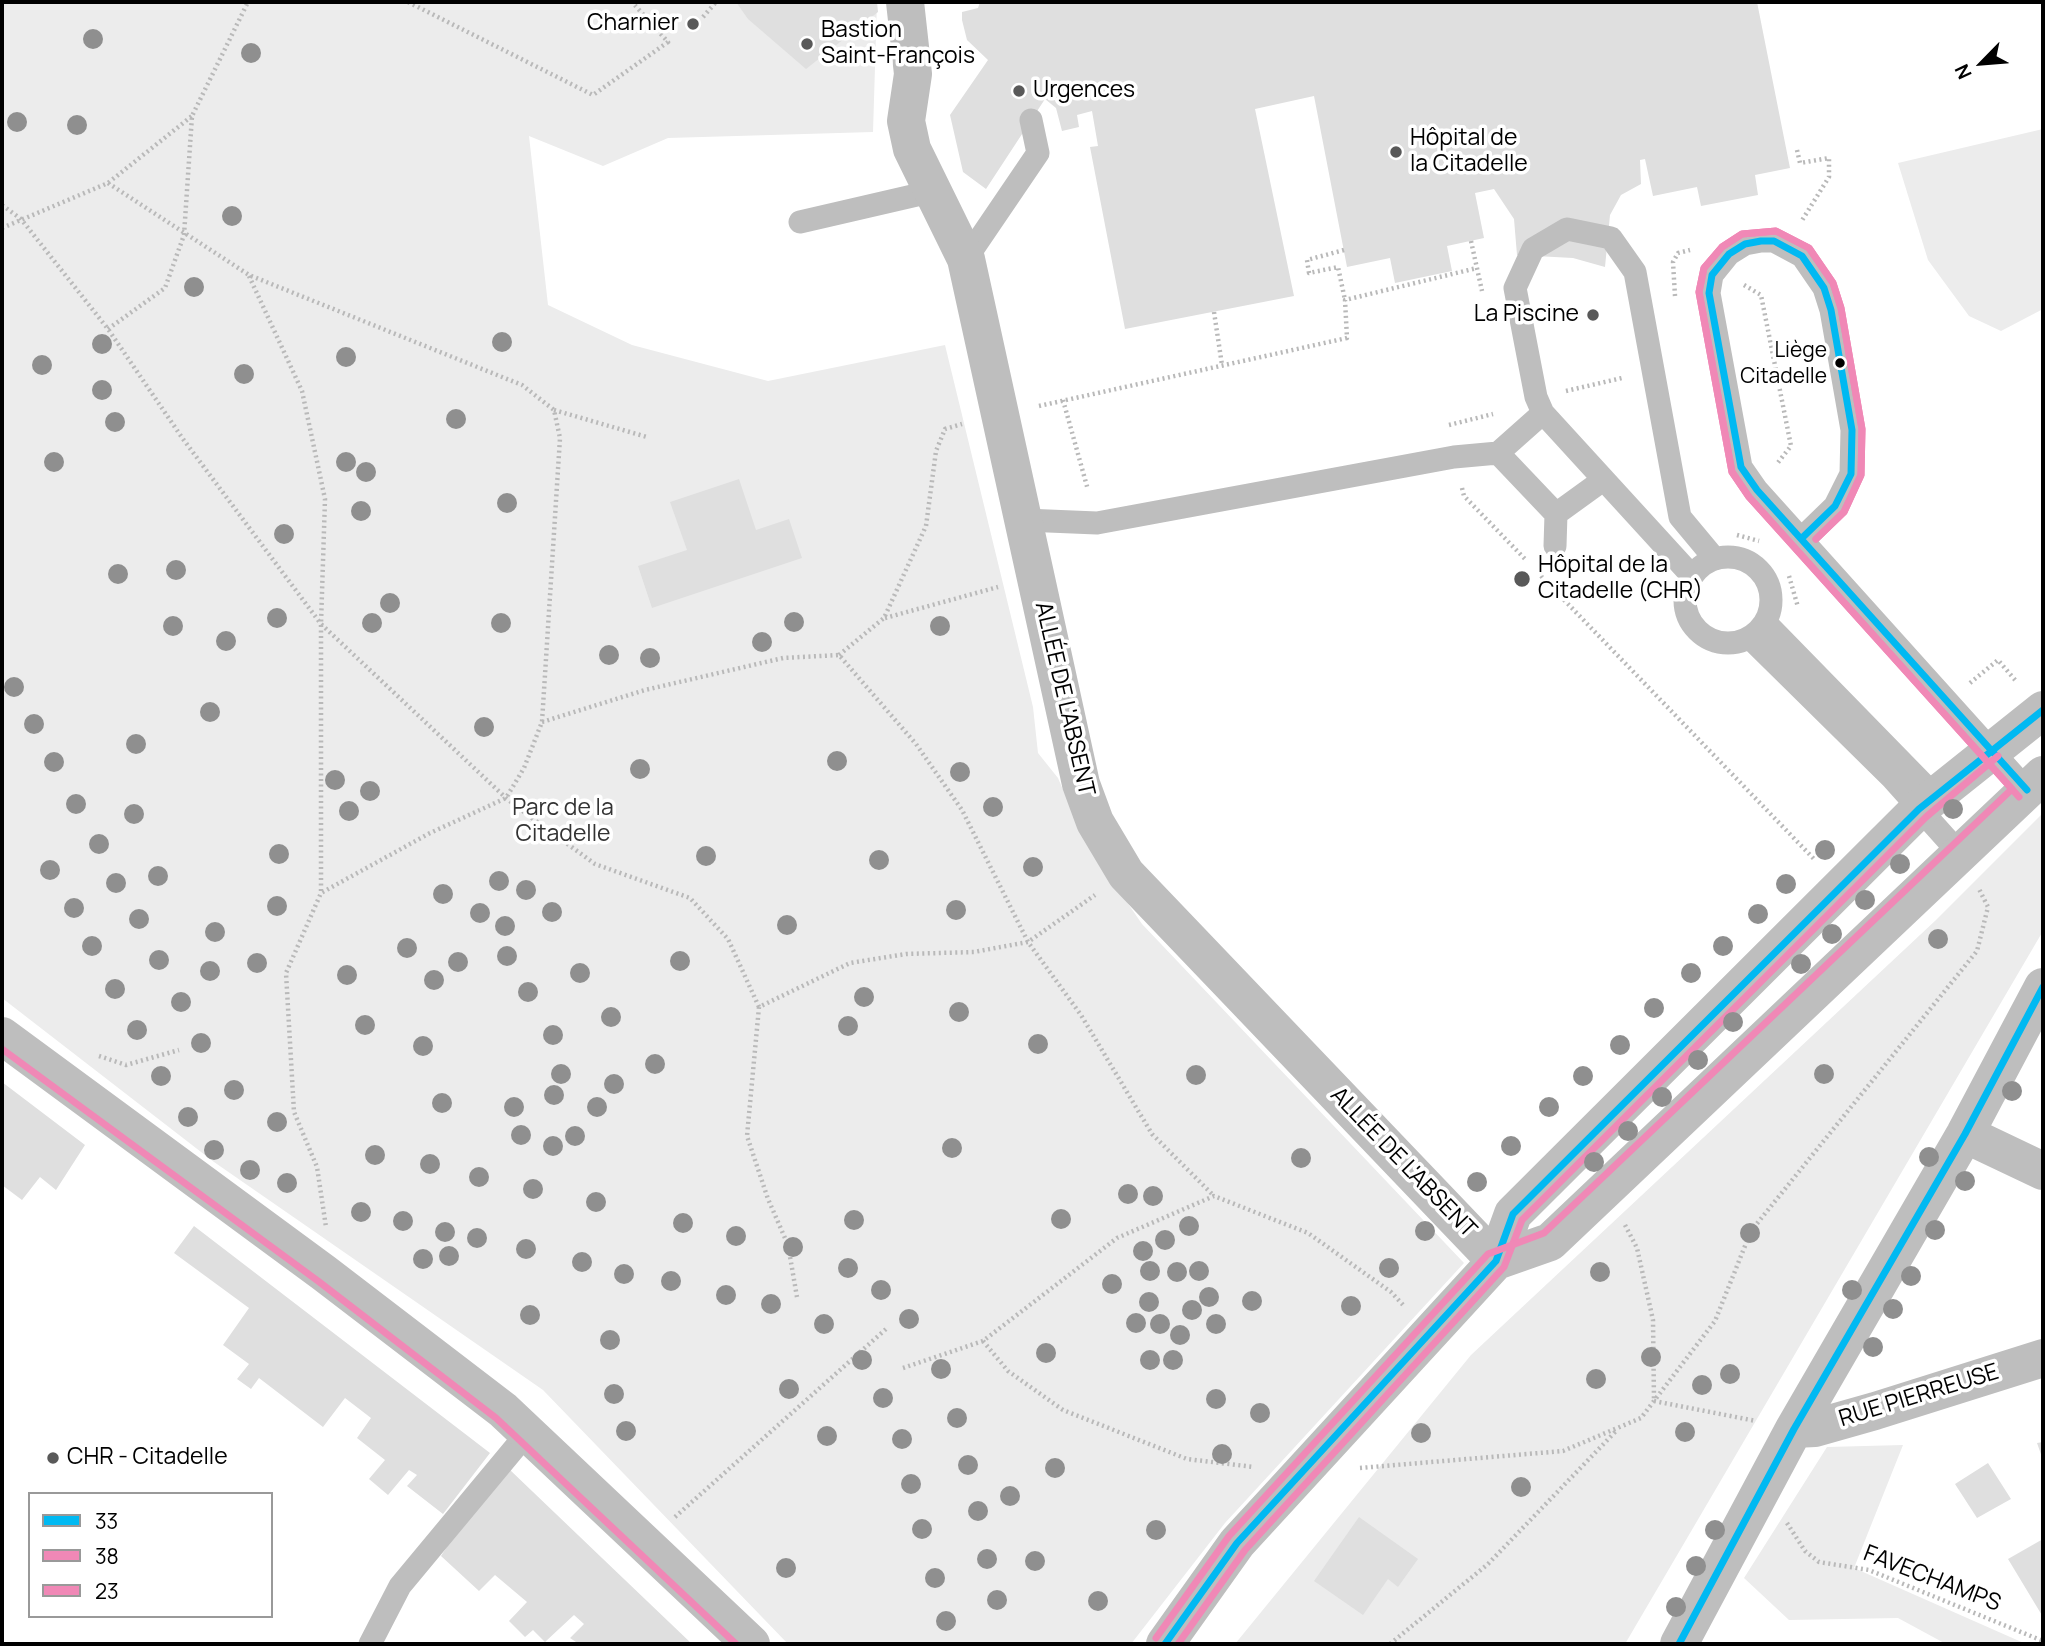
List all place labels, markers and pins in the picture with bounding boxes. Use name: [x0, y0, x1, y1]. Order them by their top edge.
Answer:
place label: Charnier: [587, 10, 679, 38]
marker: Charnier: [685, 16, 701, 32]
place label: Bastion Saint-François: [821, 17, 975, 71]
marker: Bastion Saint-François: [799, 36, 815, 52]
place label: Urgences: [1033, 77, 1135, 105]
marker: Urgences: [1011, 83, 1027, 99]
place label: Hôpital de la Citadelle: [1410, 125, 1528, 179]
marker: Hôpital de la Citadelle: [1388, 144, 1404, 160]
place label: La Piscine: [1474, 301, 1579, 329]
marker: La Piscine: [1585, 307, 1601, 323]
place label: Liège Citadelle: [1740, 338, 1827, 388]
marker: Liège Citadelle: [1833, 356, 1847, 370]
place label: Hôpital de la Citadelle (CHR): [1538, 552, 1703, 606]
marker: Hôpital de la Citadelle (CHR): [1512, 569, 1532, 589]
place label: CHR - Citadelle: [67, 1444, 228, 1472]
marker: CHR - Citadelle: [45, 1450, 61, 1466]

